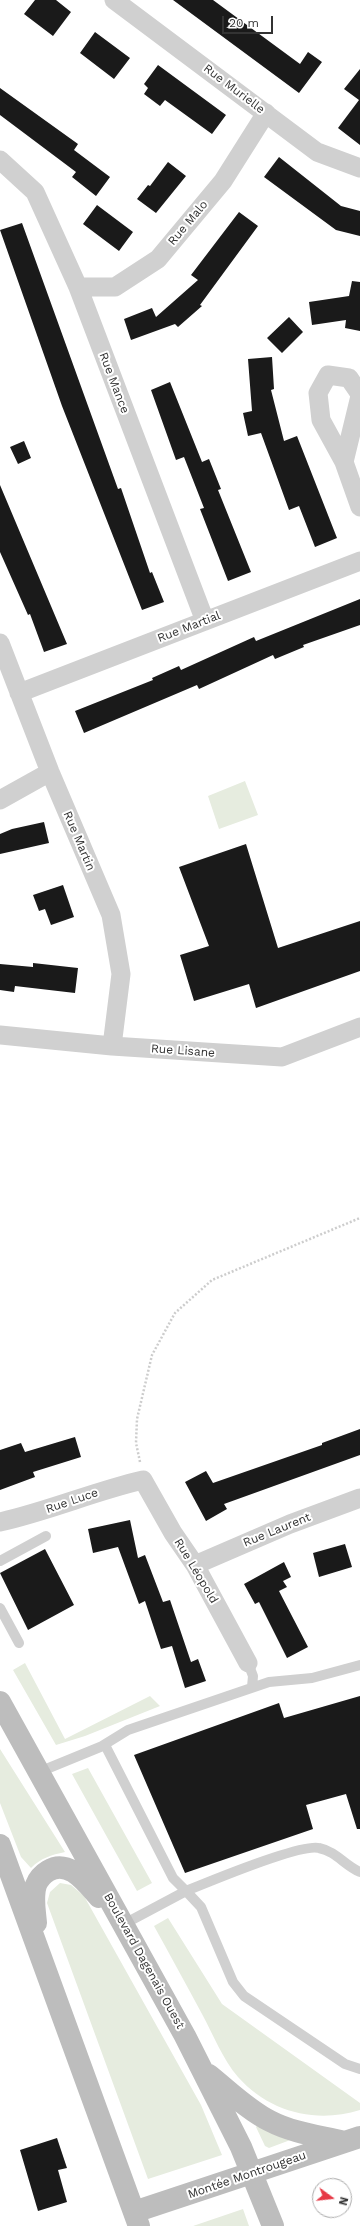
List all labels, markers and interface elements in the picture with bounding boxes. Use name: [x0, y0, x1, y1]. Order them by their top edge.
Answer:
scale bar: [224, 8, 275, 34]
text: 20 m: [229, 16, 259, 30]
street label: Rue Murielle: [200, 61, 268, 117]
street label: Rue Malo: [165, 198, 211, 248]
street label: Rue Mance: [96, 350, 132, 416]
street label: Rue Martial: [155, 608, 223, 646]
street label: Rue Martin: [60, 809, 98, 873]
street label: Rue Lisane: [151, 1042, 215, 1060]
street label: Rue Luce: [44, 1485, 100, 1517]
street label: Rue Laurent: [241, 1510, 313, 1550]
street label: Rue Léopold: [171, 1536, 221, 1606]
street label: Boulevard Dagenais Ouest: [101, 1890, 187, 2032]
street label: Montée Montrougeau: [186, 2148, 308, 2202]
north arrow: [312, 2178, 352, 2218]
text: N: [336, 2195, 350, 2207]

